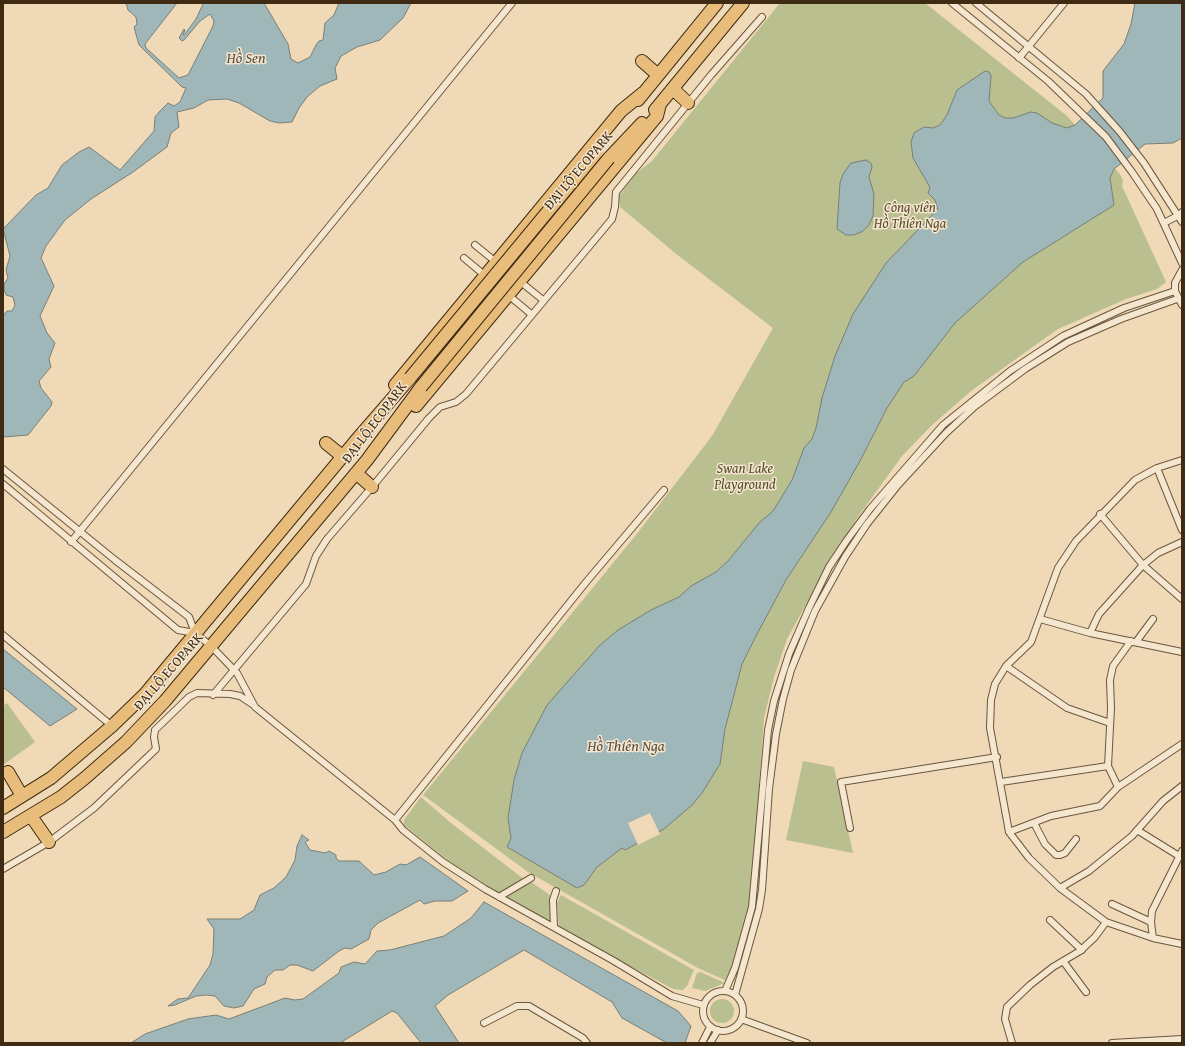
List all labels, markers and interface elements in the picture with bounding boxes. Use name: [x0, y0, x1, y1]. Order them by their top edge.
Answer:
water label: Hồ Sen: [226, 50, 266, 68]
street label: ĐẠI LỘ ECOPARK: [541, 128, 617, 214]
park label: Công viên Hồ Thiên Nga: [874, 200, 946, 232]
street label: ĐẠI LỘ ECOPARK: [339, 379, 411, 467]
park label: Swan Lake Playground: [714, 461, 776, 494]
street label: ĐẠI LỘ ECOPARK: [131, 630, 207, 714]
water label: Hồ Thiên Nga: [587, 738, 665, 756]

